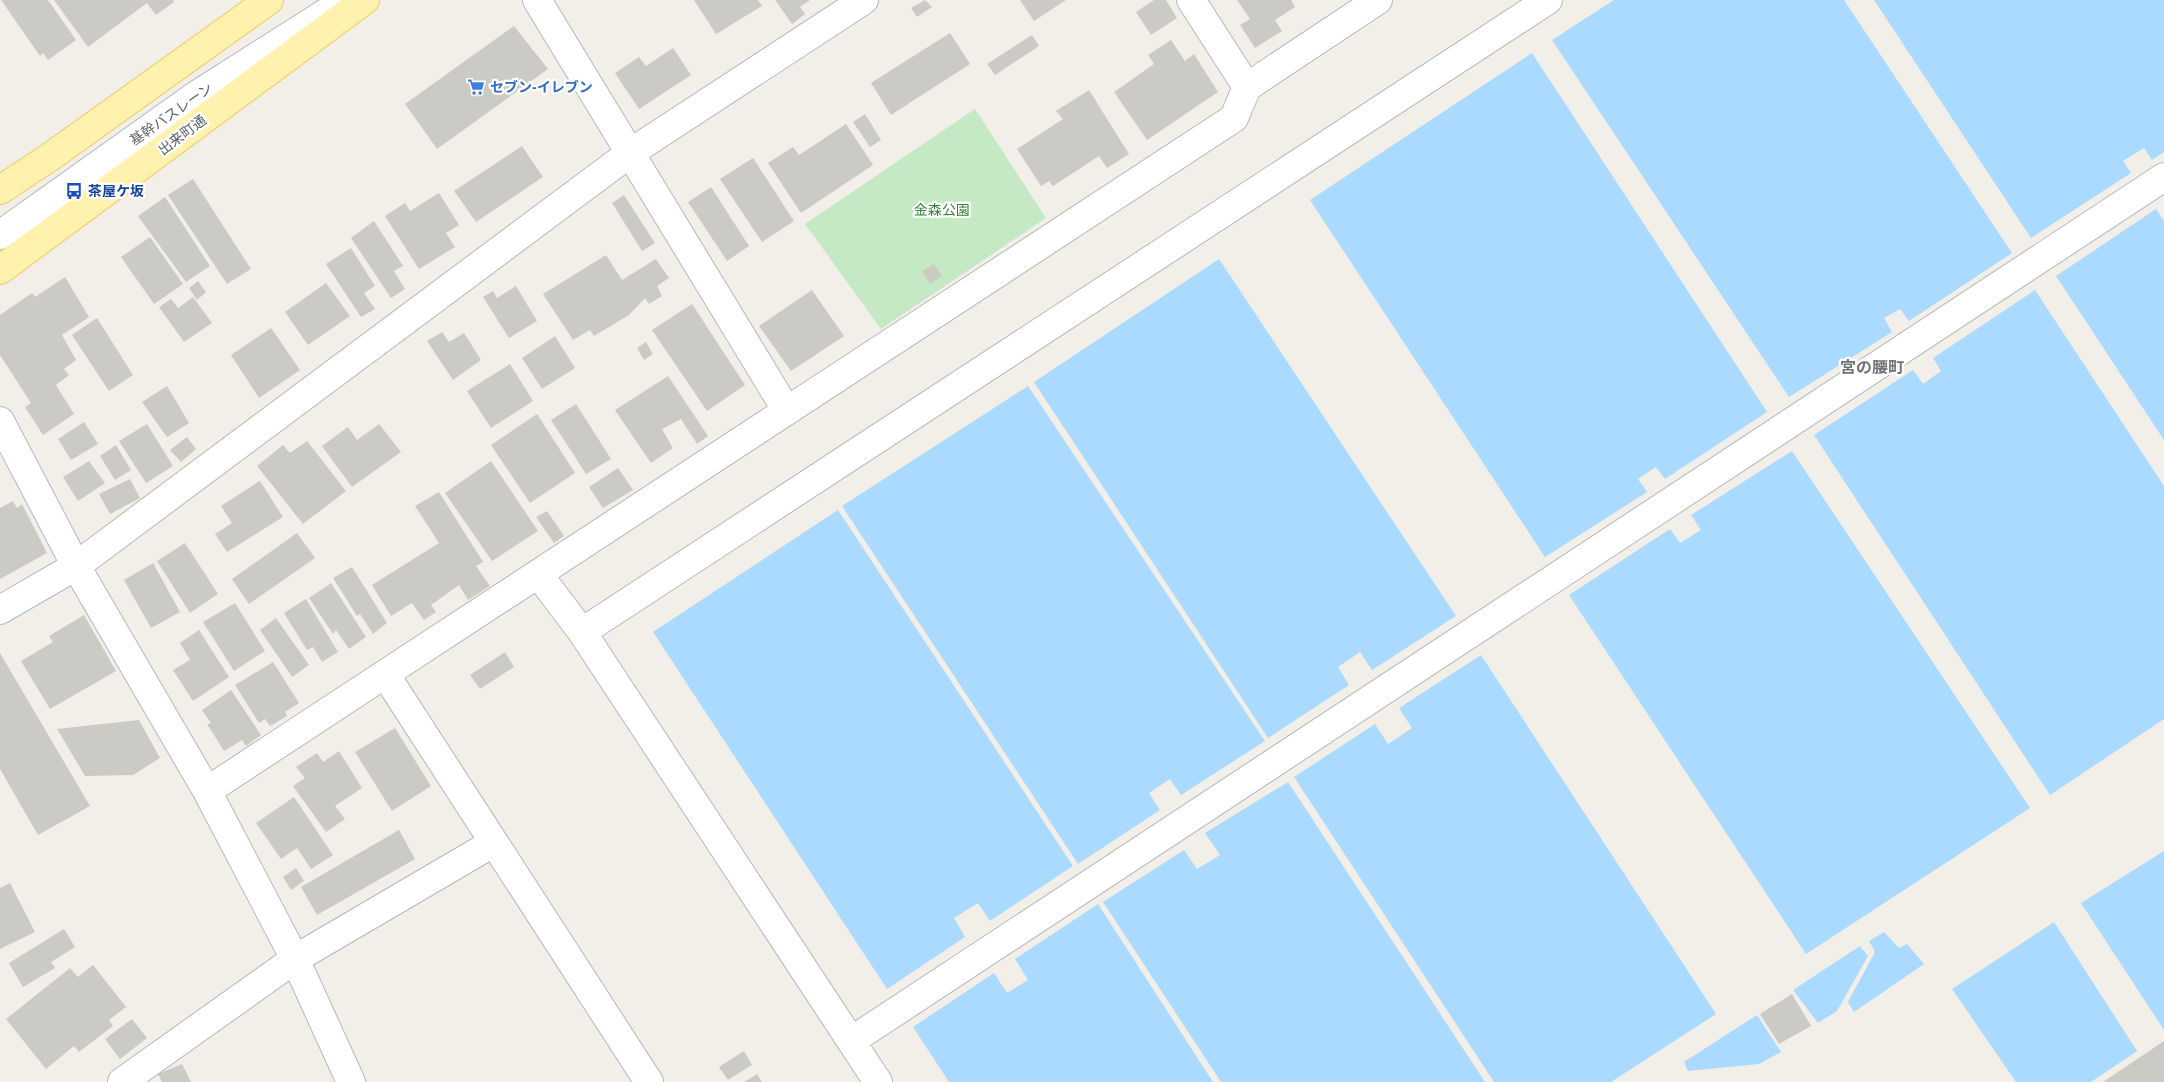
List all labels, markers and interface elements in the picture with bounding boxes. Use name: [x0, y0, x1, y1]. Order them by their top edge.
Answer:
supermarket icon: セブン-イレブン: [466, 77, 486, 97]
place label: セブン-イレブン: [490, 79, 593, 95]
street label: 基幹バスレーン: [127, 80, 215, 148]
street label: 出来町通: [155, 112, 209, 158]
bus stop icon: 茶屋ケ坂: [64, 181, 84, 201]
place label: 茶屋ケ坂: [88, 183, 144, 199]
park label: 金森公園: [914, 202, 970, 218]
district label: 宮の腰町: [1840, 359, 1904, 376]

